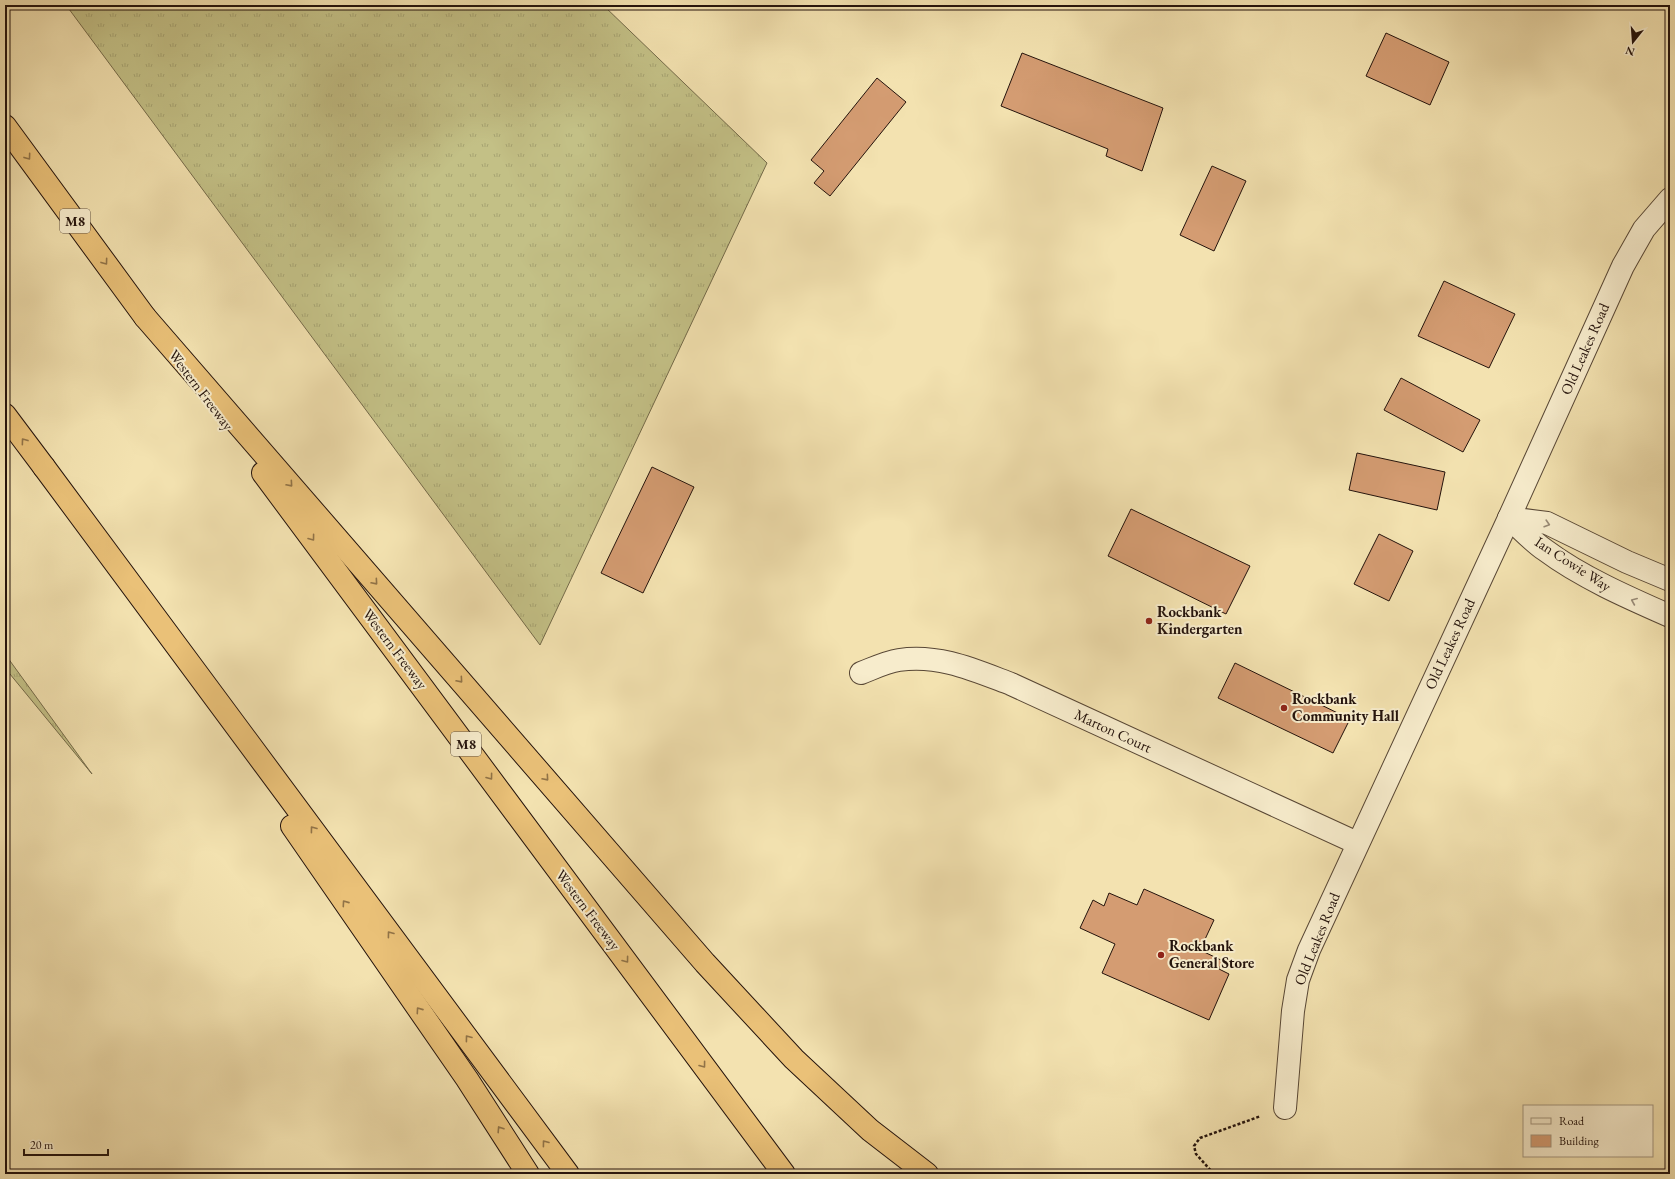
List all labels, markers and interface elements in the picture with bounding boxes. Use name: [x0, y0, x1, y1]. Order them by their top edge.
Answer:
north arrow: [1613, 22, 1653, 62]
text: N: [1624, 44, 1636, 60]
one-way arrow: [23, 153, 30, 160]
road number: M8: [60, 209, 90, 233]
one-way arrow: [100, 258, 108, 265]
street label: Old Leakes Road: [1556, 300, 1613, 398]
street label: Western Freeway: [165, 346, 238, 434]
one-way arrow: [22, 438, 29, 445]
one-way arrow: [285, 479, 292, 486]
one-way arrow: [1543, 519, 1550, 528]
street label: Ian Cowie Way: [1531, 532, 1615, 596]
one-way arrow: [307, 534, 315, 541]
one-way arrow: [371, 577, 378, 585]
street label: Old Leakes Road: [1420, 595, 1479, 692]
one-way arrow: [1631, 597, 1638, 605]
place label: Rockbank Kindergarten: [1157, 602, 1243, 638]
street label: Western Freeway: [359, 605, 432, 693]
marker: Rockbank Kindergarten: [1144, 616, 1154, 626]
one-way arrow: [456, 675, 463, 683]
place label: Rockbank Community Hall: [1292, 689, 1400, 725]
marker: Rockbank Community Hall: [1279, 703, 1289, 713]
street label: Marton Court: [1072, 704, 1155, 757]
road number: M8: [451, 732, 481, 756]
one-way arrow: [485, 773, 493, 780]
one-way arrow: [541, 773, 548, 781]
one-way arrow: [310, 827, 317, 834]
street label: Western Freeway: [552, 866, 625, 954]
street label: Old Leakes Road: [1289, 889, 1344, 988]
one-way arrow: [342, 900, 350, 907]
one-way arrow: [388, 931, 395, 938]
place label: Rockbank General Store: [1169, 936, 1254, 972]
marker: Rockbank General Store: [1156, 950, 1166, 960]
one-way arrow: [621, 956, 628, 963]
one-way arrow: [416, 1007, 424, 1014]
one-way arrow: [465, 1036, 472, 1043]
one-way arrow: [698, 1060, 705, 1067]
legend: [1523, 1105, 1653, 1157]
text: Road: [1559, 1113, 1585, 1129]
one-way arrow: [497, 1127, 504, 1134]
scale bar: [24, 1131, 108, 1157]
text: Building: [1559, 1133, 1600, 1149]
text: 20 m: [30, 1137, 54, 1153]
one-way arrow: [543, 1140, 550, 1147]

